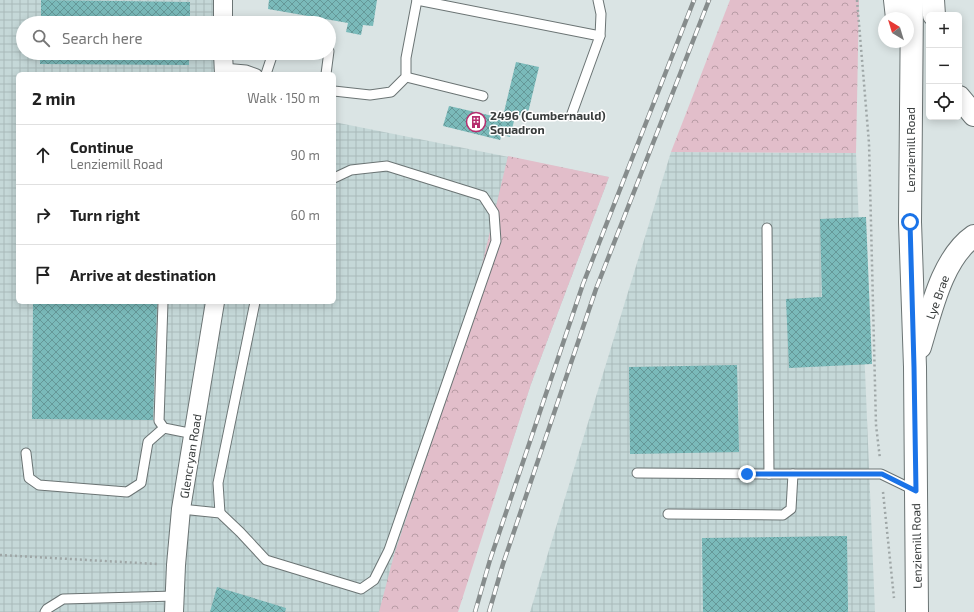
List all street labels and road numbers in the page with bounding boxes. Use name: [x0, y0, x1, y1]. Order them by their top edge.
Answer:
street label: Lenziemill Road: [903, 107, 917, 193]
street label: Lye Brae: [923, 273, 951, 321]
street label: Glencryan Road: [176, 413, 204, 499]
street label: Lenziemill Road: [908, 503, 924, 589]

